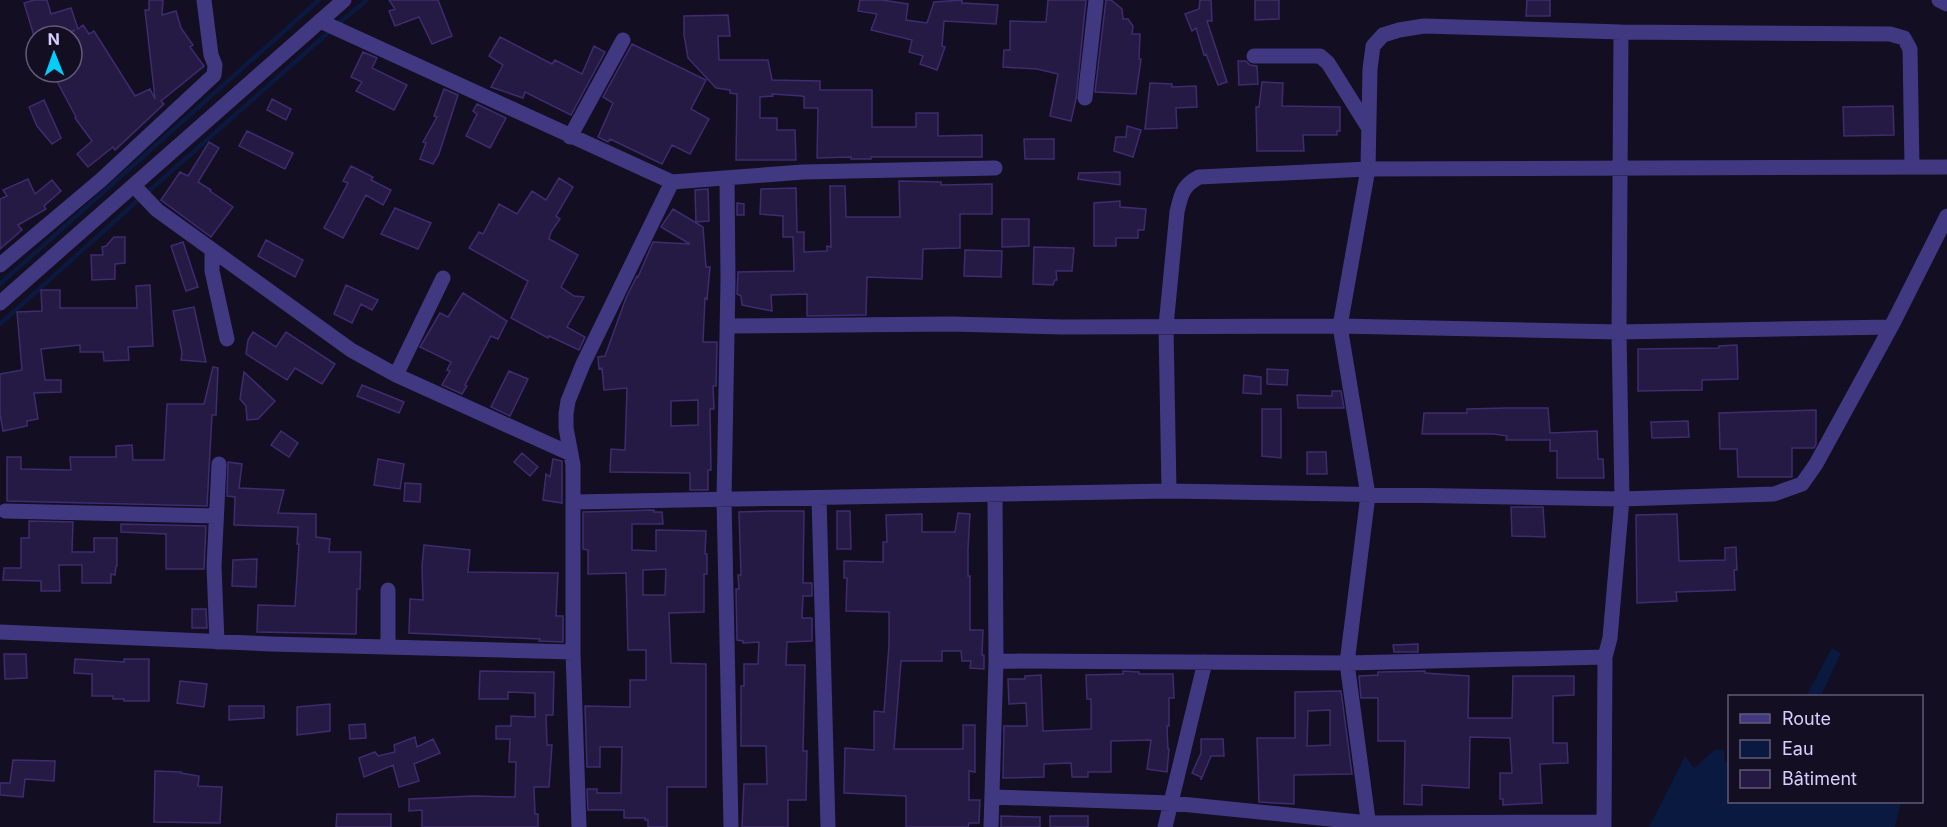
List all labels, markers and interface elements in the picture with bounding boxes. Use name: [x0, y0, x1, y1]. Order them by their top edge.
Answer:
north arrow: [24, 24, 84, 84]
text: N: [47, 29, 60, 49]
legend: [1728, 695, 1923, 803]
text: Route: [1782, 708, 1831, 729]
text: Eau: [1782, 738, 1814, 759]
text: Bâtiment: [1782, 768, 1857, 789]

